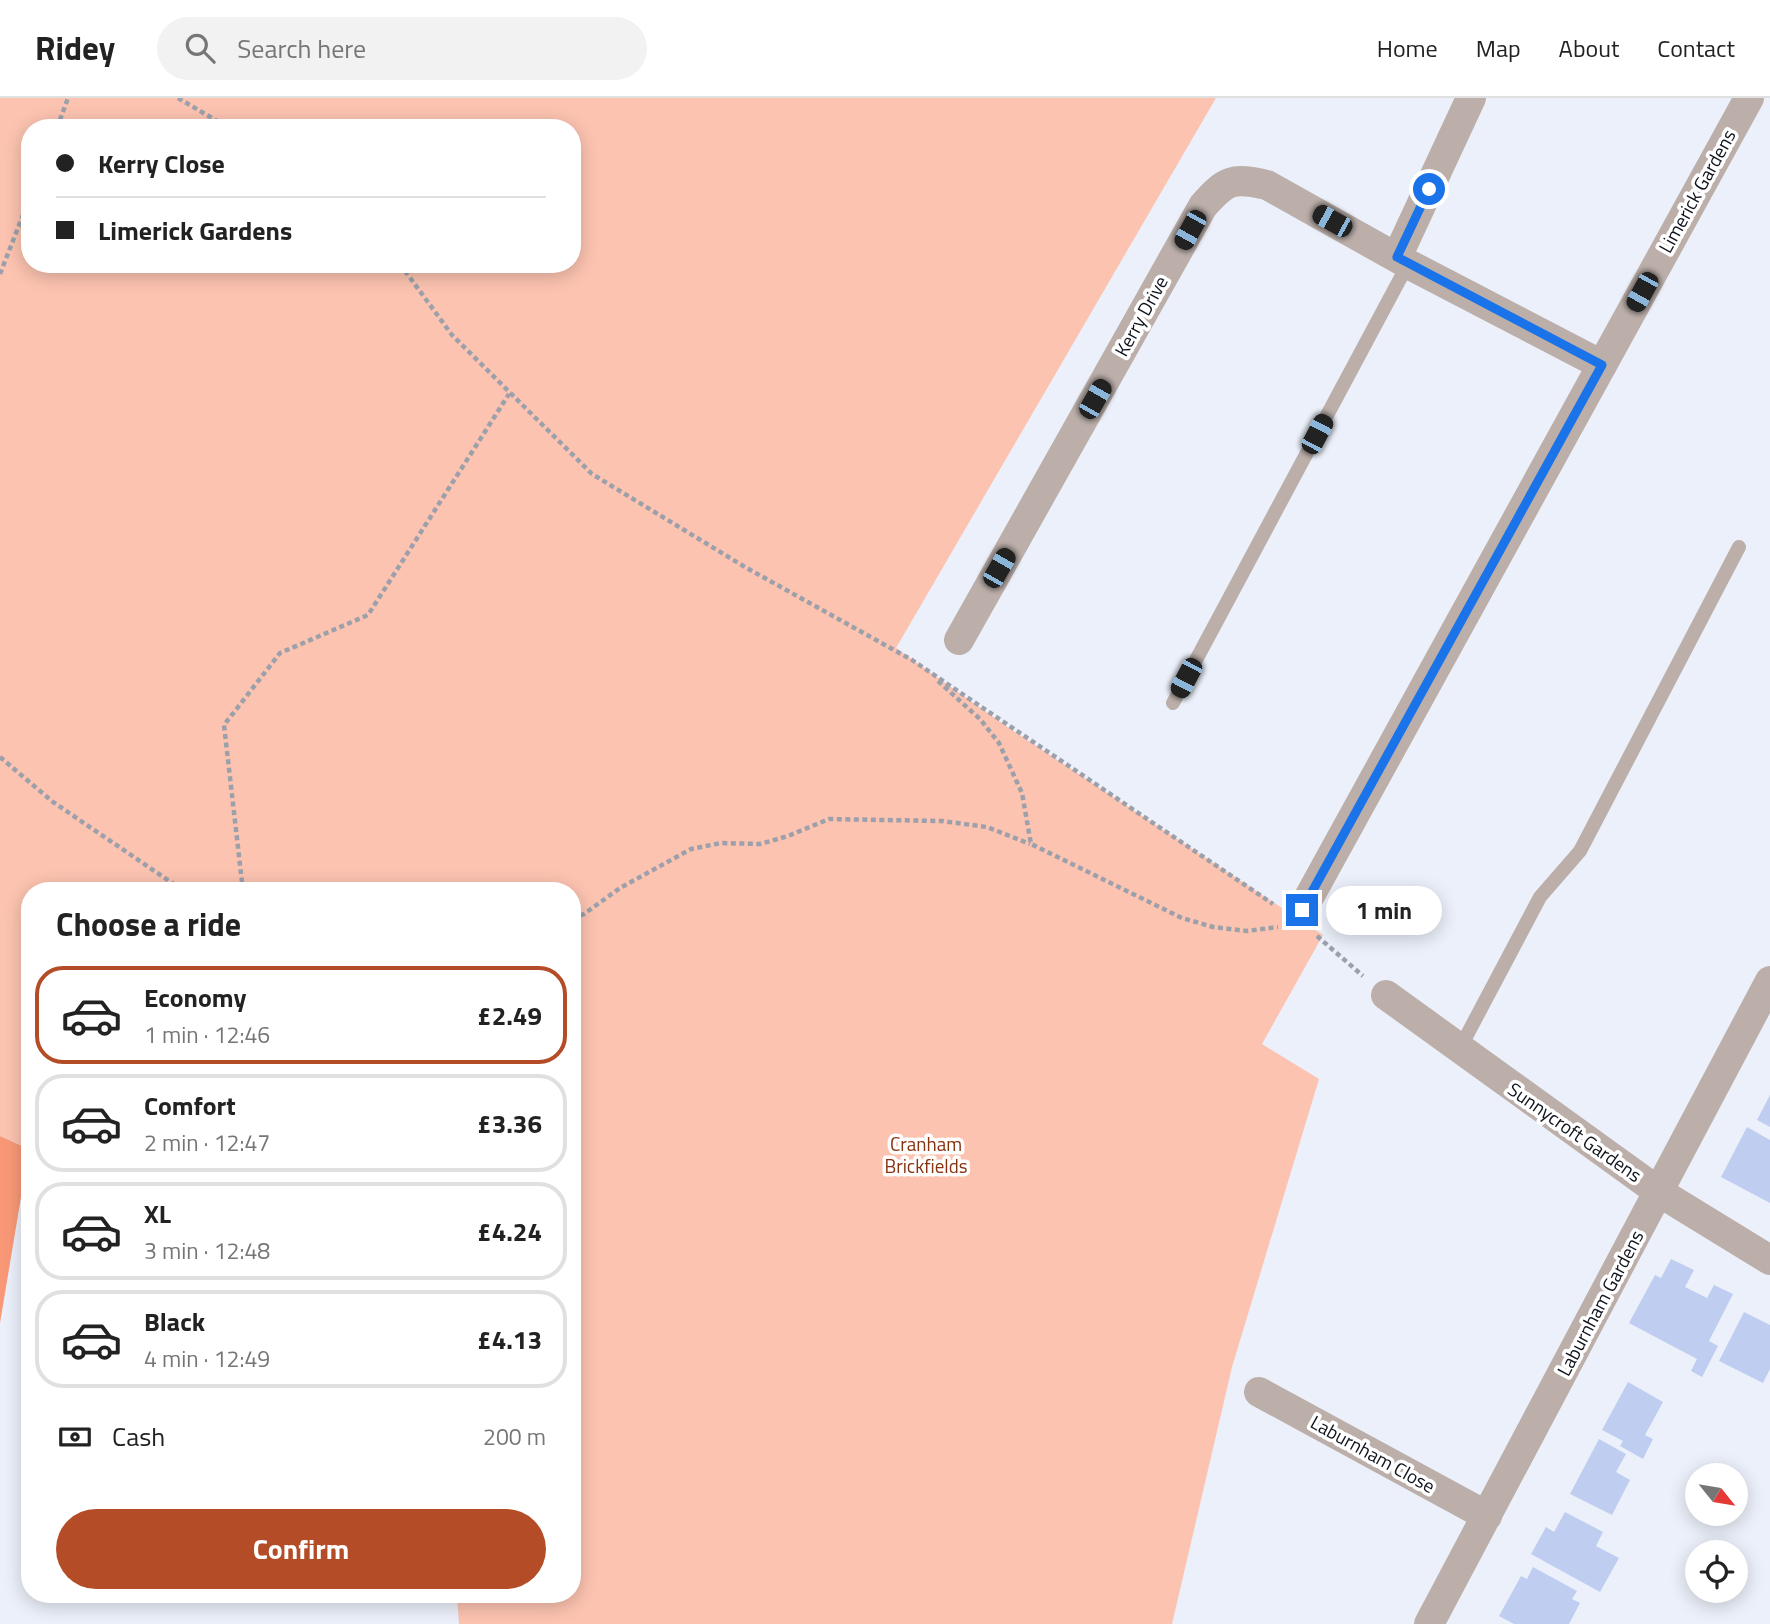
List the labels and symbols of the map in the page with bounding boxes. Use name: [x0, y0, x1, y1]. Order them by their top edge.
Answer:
street label: Limerick Gardens: [1651, 124, 1743, 258]
route start: [1413, 173, 1445, 205]
car: [1309, 202, 1356, 240]
car: [1171, 207, 1210, 253]
car: [1623, 269, 1662, 315]
street label: Kerry Drive: [1107, 270, 1175, 361]
car: [1076, 376, 1115, 422]
car: [1298, 411, 1337, 457]
car: [980, 545, 1019, 591]
car: [1167, 655, 1206, 701]
callout: 1 min: [1326, 886, 1442, 934]
route end: [1286, 894, 1318, 926]
street label: Sunnycroft Gardens: [1502, 1074, 1648, 1189]
park label: Cranham Brickfields: [884, 1129, 968, 1180]
street label: Laburnham Gardens: [1549, 1225, 1650, 1381]
street label: Laburnham Close: [1306, 1407, 1441, 1500]
north arrow: [1685, 1463, 1748, 1526]

